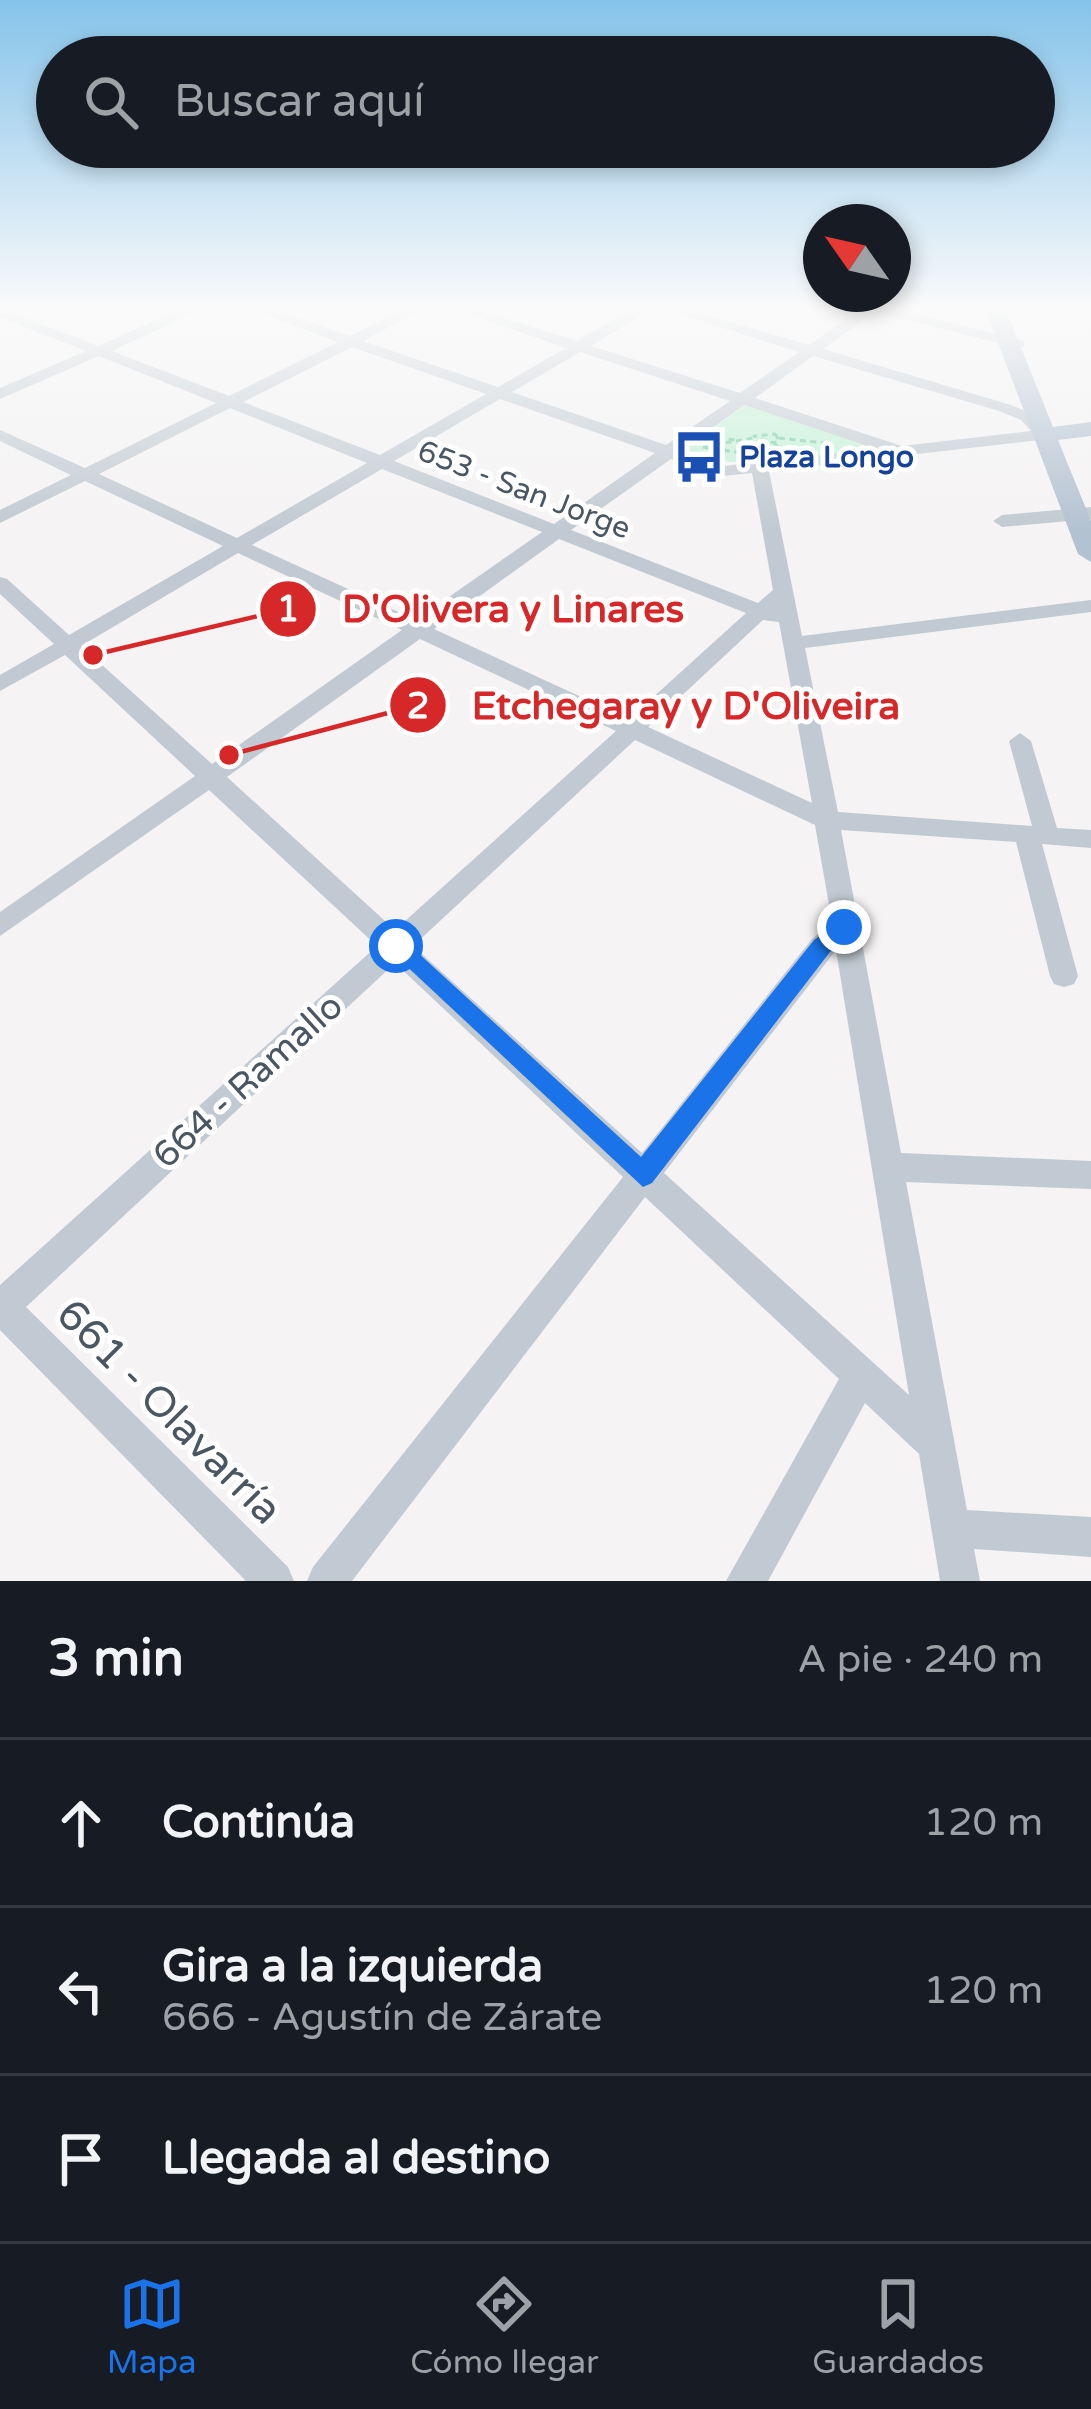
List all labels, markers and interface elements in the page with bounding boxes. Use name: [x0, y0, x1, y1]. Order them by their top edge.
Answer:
search box: [36, 36, 1055, 168]
icon: search: [78, 69, 144, 135]
text: Buscar aquí: [174, 75, 424, 129]
north arrow: [803, 204, 911, 312]
bus stop icon: Plaza Longo: [670, 428, 728, 486]
street label: 653 - San Jorge: [412, 432, 636, 548]
place label: Plaza Longo: [739, 439, 914, 476]
callout: D'Olivera y Linares: [258, 571, 709, 646]
text: D'Olivera y Linares: [342, 586, 684, 633]
text: 1: [277, 588, 299, 631]
callout: Etchegaray y D'Oliveira: [388, 668, 925, 743]
text: Etchegaray y D'Oliveira: [472, 683, 900, 730]
text: 2: [407, 685, 429, 728]
route end: [817, 900, 871, 954]
route start: [369, 919, 423, 973]
street label: 664 - Ramallo: [144, 985, 352, 1177]
street label: 661 - Olavarría: [46, 1289, 292, 1535]
text: 3 min: [48, 1628, 184, 1690]
text: A pie · 240 m: [798, 1636, 1043, 1683]
icon: ahead: [48, 1790, 114, 1856]
text: Continúa: [162, 1796, 355, 1850]
text: 120 m: [924, 1799, 1043, 1846]
text: Gira a la izquierda: [162, 1940, 543, 1994]
icon: left: [48, 1958, 114, 2024]
text: 120 m: [924, 1967, 1043, 2014]
text: 666 - Agustín de Zárate: [162, 1994, 602, 2041]
icon: arrive: [48, 2126, 114, 2192]
text: Llegada al destino: [162, 2132, 550, 2186]
tab: Mapa: [107, 2271, 197, 2382]
tab: Cómo llegar: [410, 2271, 599, 2382]
tab: Guardados: [812, 2271, 984, 2382]

